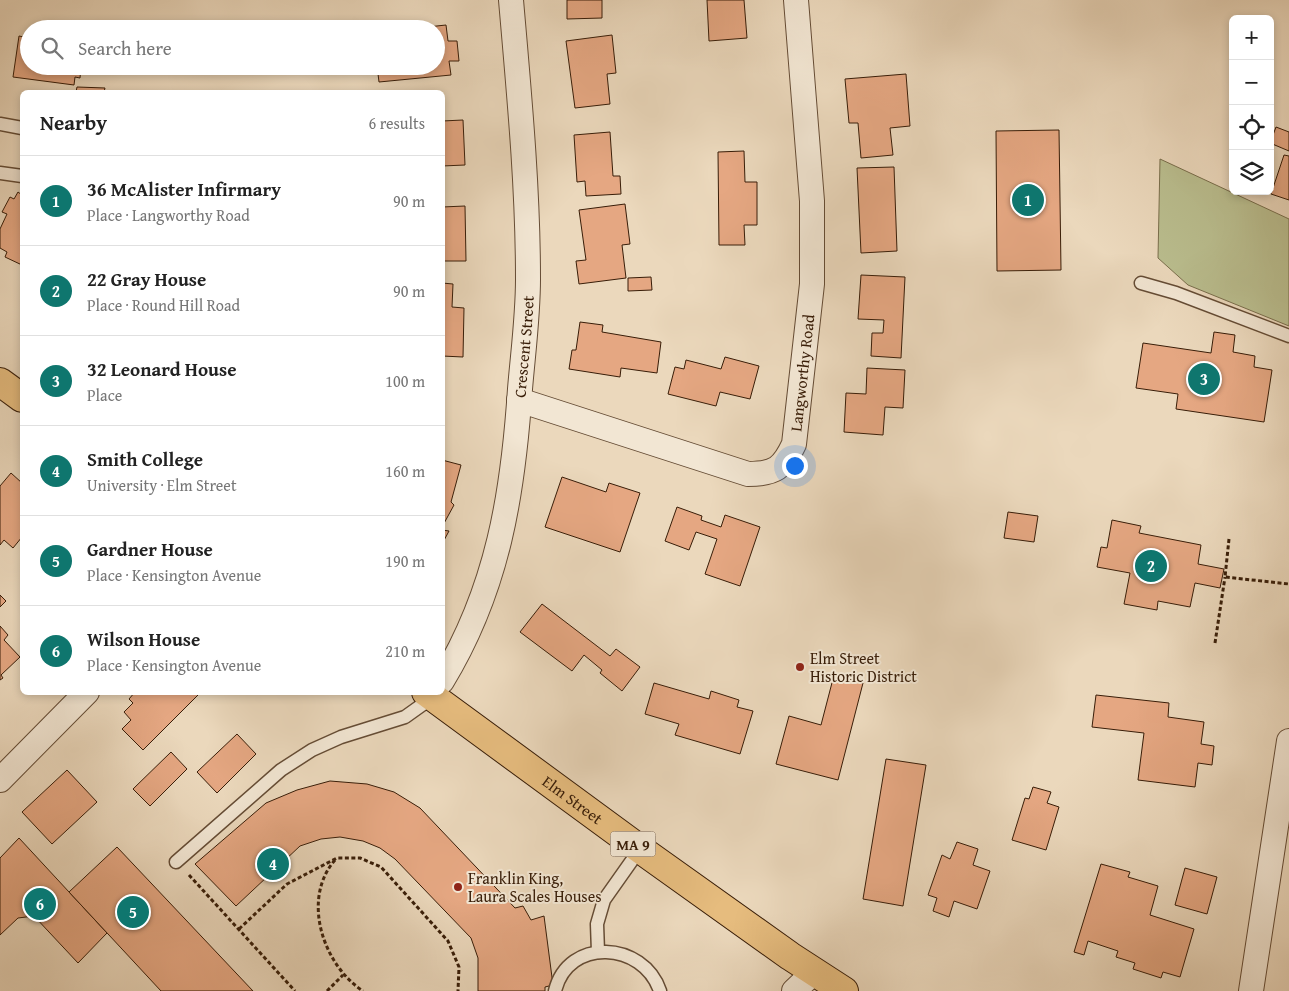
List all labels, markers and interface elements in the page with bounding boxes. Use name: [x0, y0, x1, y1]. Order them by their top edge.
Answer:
map controls: [1229, 15, 1274, 195]
button: +: [1229, 15, 1274, 60]
search box: [20, 20, 445, 75]
icon: search: [38, 34, 66, 62]
text: Search here: [78, 34, 172, 62]
button: −: [1229, 60, 1274, 105]
button: locate: [1229, 105, 1274, 150]
text: Nearby: [40, 107, 107, 138]
text: 6 results: [368, 111, 425, 135]
button: layers: [1229, 150, 1274, 195]
text: 36 McAlister Infirmary: [87, 175, 281, 203]
pin: 1: [1012, 181, 1044, 219]
text: 1: [52, 189, 60, 213]
text: 90 m: [393, 189, 425, 213]
text: Place · Langworthy Road: [87, 203, 250, 227]
text: 22 Gray House: [87, 265, 206, 293]
text: 2: [52, 279, 60, 303]
text: 90 m: [393, 279, 425, 303]
text: Place · Round Hill Road: [87, 293, 240, 317]
street label: Crescent Street: [507, 295, 540, 398]
street label: Langworthy Road: [783, 313, 821, 433]
text: 32 Leonard House: [87, 355, 236, 383]
pin: 3: [1188, 360, 1220, 398]
text: 3: [52, 369, 60, 393]
text: 100 m: [385, 369, 425, 393]
text: Place: [87, 383, 122, 407]
text: Smith College: [87, 445, 203, 473]
your location: [782, 453, 808, 479]
text: 4: [52, 459, 60, 483]
text: 160 m: [385, 459, 425, 483]
text: University · Elm Street: [87, 473, 237, 497]
text: Gardner House: [87, 535, 213, 563]
pin: 2: [1135, 547, 1167, 585]
text: 5: [52, 549, 60, 573]
text: 190 m: [385, 549, 425, 573]
text: Place · Kensington Avenue: [87, 563, 261, 587]
text: Wilson House: [87, 625, 200, 653]
text: 6: [52, 639, 60, 663]
text: 210 m: [385, 639, 425, 663]
place label: Elm Street Historic District: [810, 646, 917, 688]
text: Place · Kensington Avenue: [87, 653, 261, 677]
marker: Elm Street Historic District: [794, 661, 806, 673]
street label: Elm Street: [538, 769, 608, 830]
road number: MA 9: [610, 832, 656, 856]
pin: 4: [257, 845, 289, 883]
place label: Franklin King, Laura Scales Houses: [468, 866, 602, 908]
marker: Franklin King, Laura Scales Houses: [452, 881, 464, 893]
pin: 6: [24, 885, 56, 923]
pin: 5: [117, 893, 149, 931]

